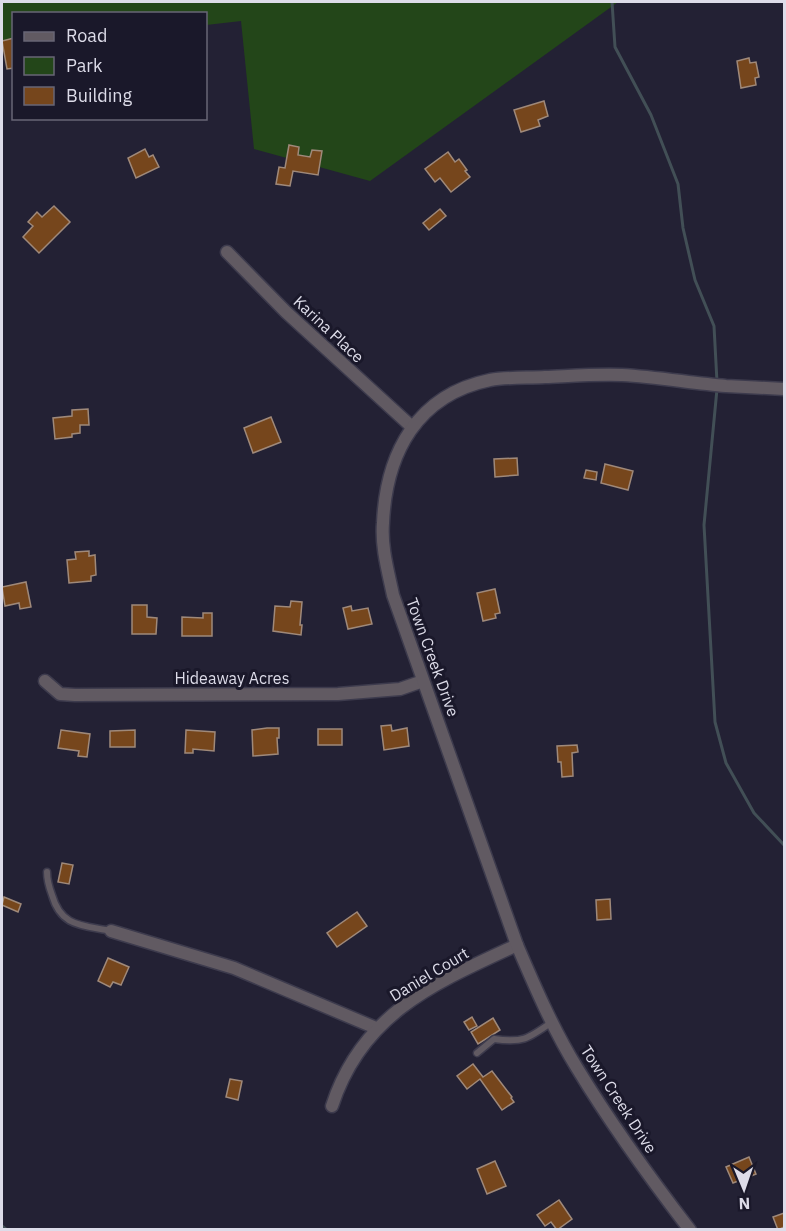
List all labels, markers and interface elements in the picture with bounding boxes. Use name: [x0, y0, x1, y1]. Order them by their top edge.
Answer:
legend: [12, 12, 207, 120]
text: Road: [66, 24, 107, 47]
text: Park: [66, 54, 103, 77]
text: Building: [66, 84, 133, 107]
street label: Karina Place: [290, 291, 369, 367]
street label: Town Creek Drive: [402, 595, 464, 719]
street label: Hideaway Acres: [175, 668, 289, 688]
street label: Daniel Court: [386, 943, 472, 1005]
street label: Town Creek Drive: [577, 1041, 661, 1157]
north arrow: [714, 1159, 774, 1219]
text: N: [738, 1194, 751, 1214]

